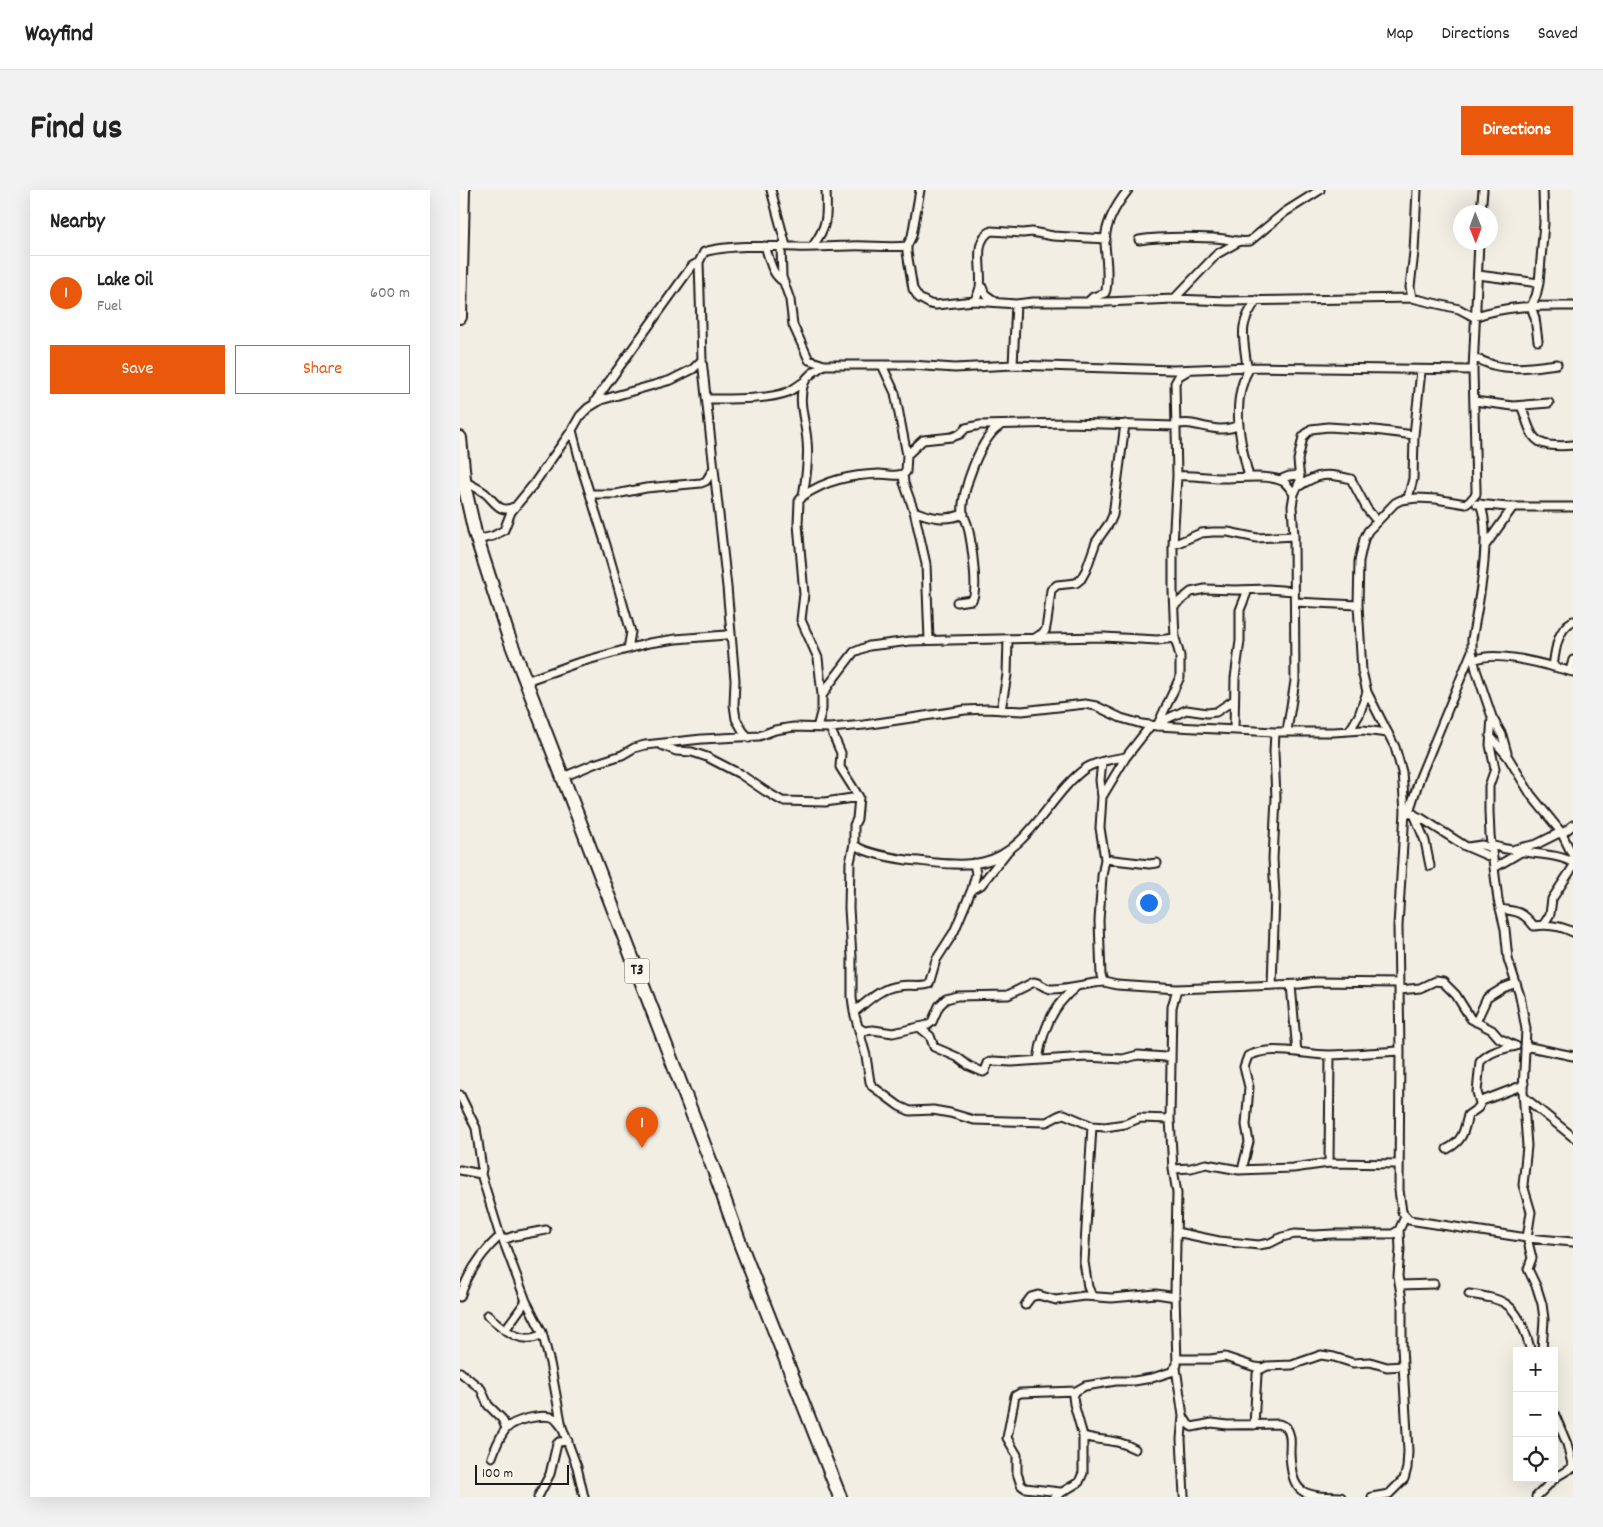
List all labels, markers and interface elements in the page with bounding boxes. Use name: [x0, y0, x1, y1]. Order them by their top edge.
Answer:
text: Wayfind: [25, 18, 93, 52]
text: Map: [1386, 22, 1413, 47]
text: Directions: [1441, 22, 1510, 47]
text: Saved: [1538, 22, 1578, 47]
text: Find us: [30, 105, 122, 155]
button: Directions: [1461, 106, 1573, 155]
north arrow: [1453, 205, 1498, 250]
text: Nearby: [50, 208, 105, 238]
text: Lake Oil: [97, 268, 153, 295]
text: 1: [64, 282, 68, 305]
text: 600 m: [370, 282, 410, 305]
text: Fuel: [97, 295, 122, 318]
button: Save: [50, 345, 225, 394]
button: Share: [235, 345, 410, 394]
your location: [1136, 890, 1162, 916]
road number: T3: [624, 958, 650, 984]
pin: 1: [626, 1107, 658, 1148]
map controls: [1513, 1347, 1558, 1482]
button: +: [1513, 1347, 1558, 1392]
button: −: [1513, 1392, 1558, 1437]
button: locate: [1513, 1437, 1558, 1482]
scale bar: [475, 1462, 569, 1485]
text: 100 m: [482, 1464, 513, 1484]

